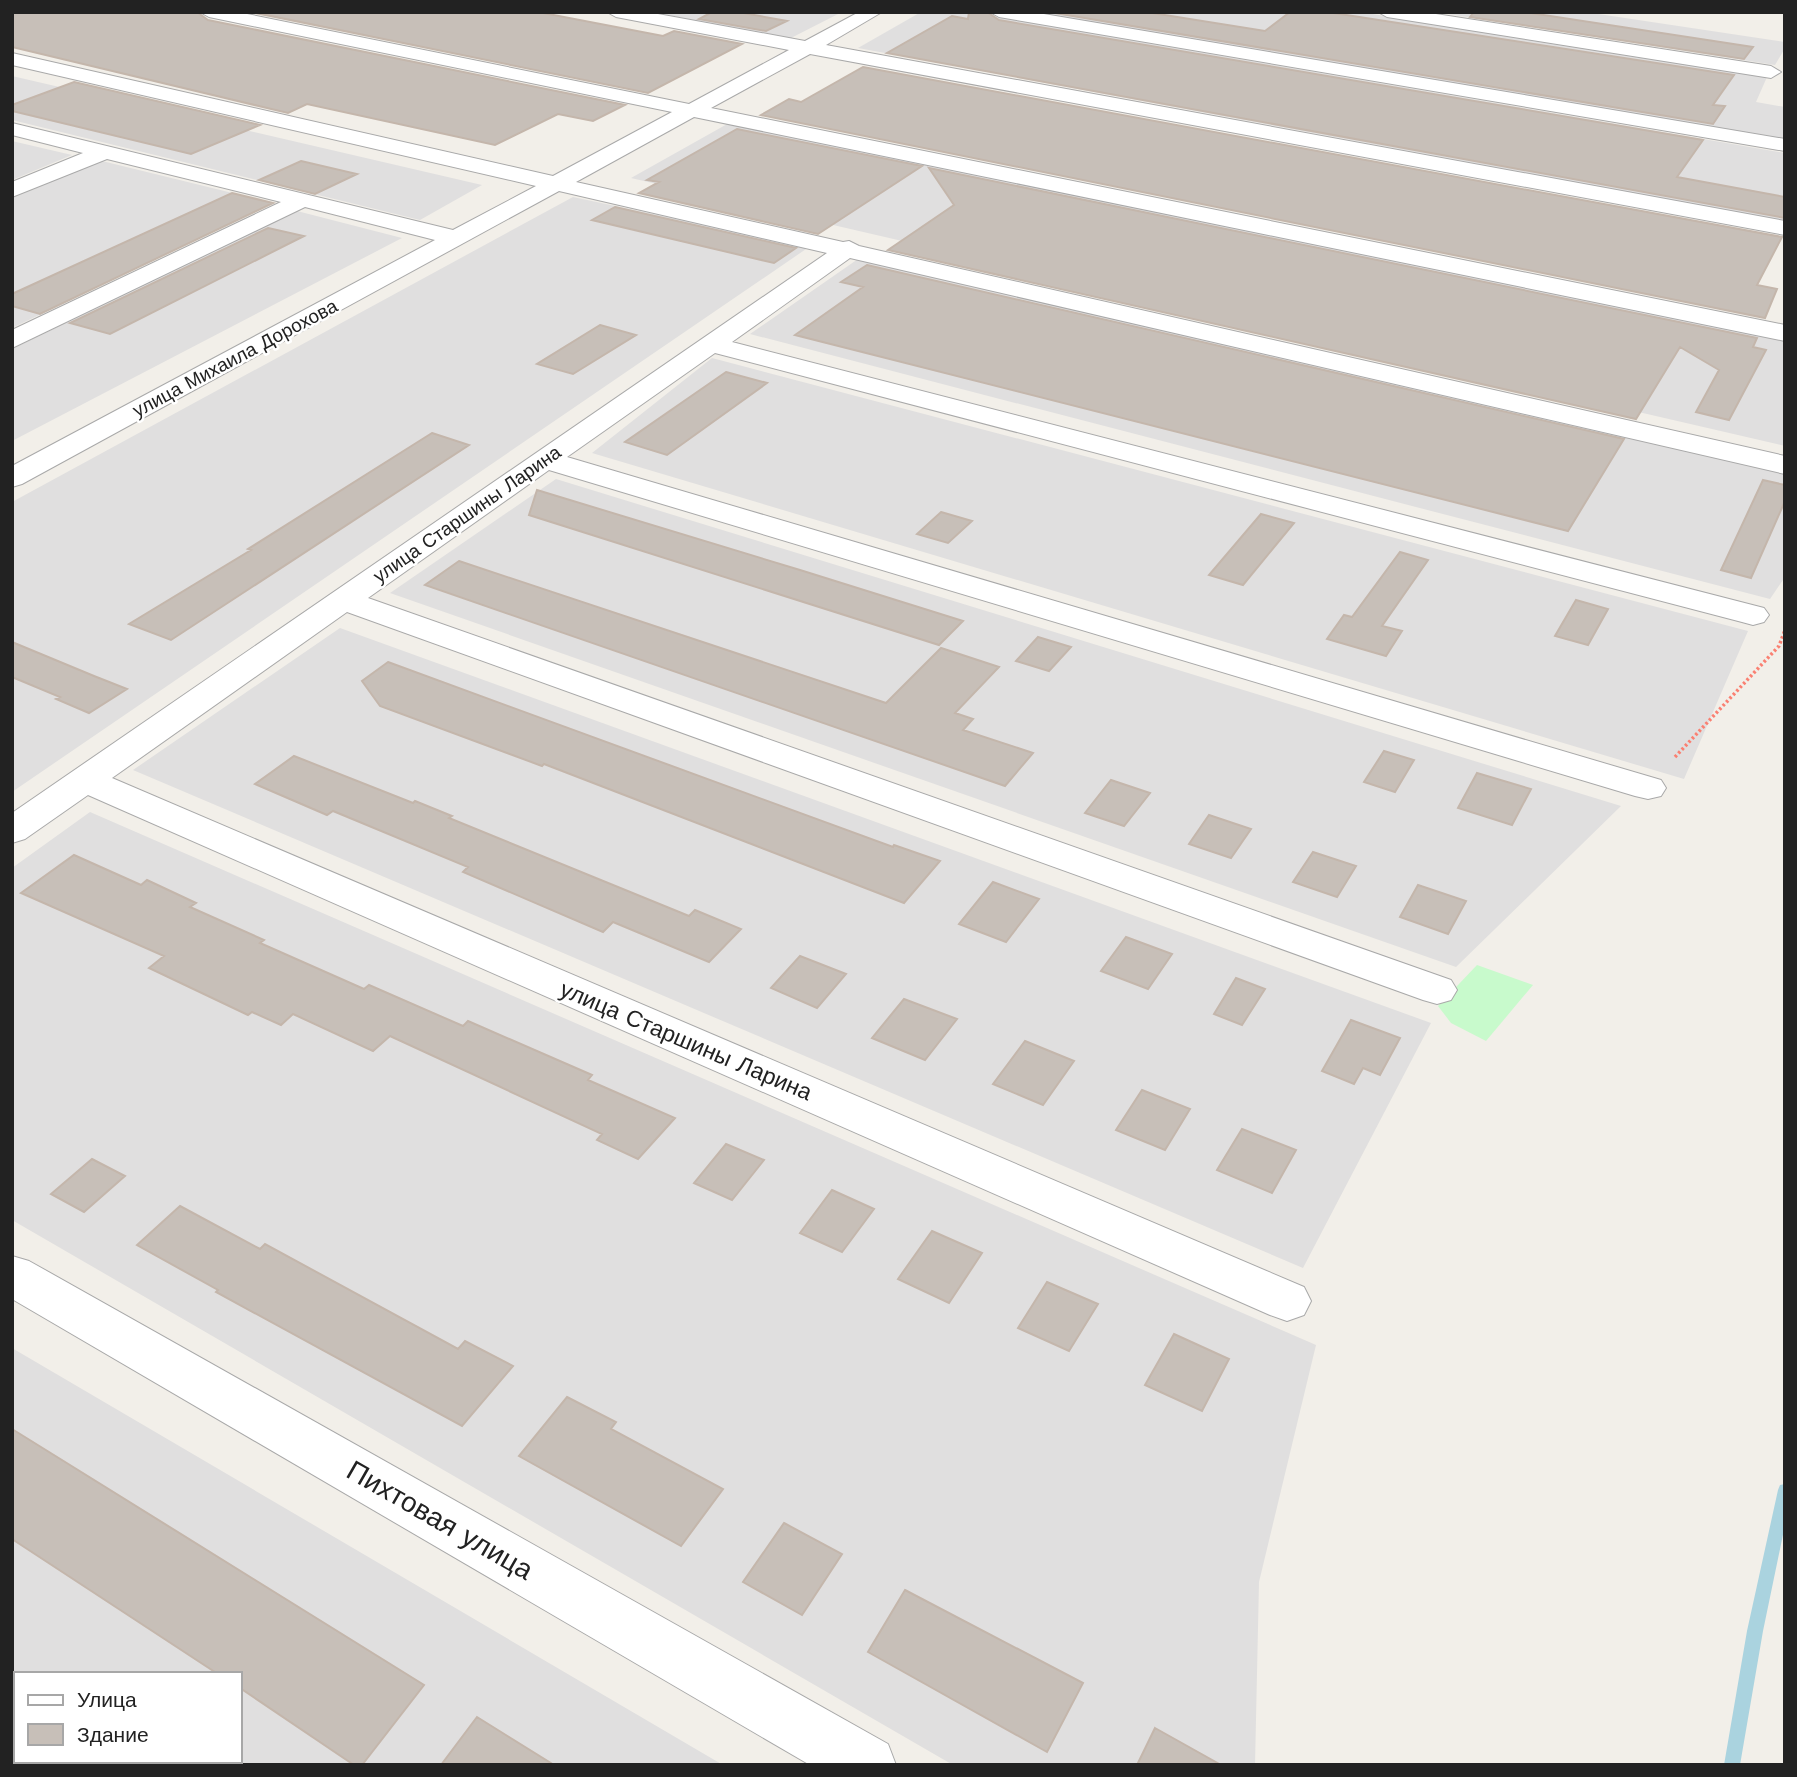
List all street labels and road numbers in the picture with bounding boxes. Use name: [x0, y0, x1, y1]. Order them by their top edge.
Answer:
street label: улица Михаила Дорохова: [129, 294, 342, 422]
street label: улица Старшины Ларина: [369, 440, 566, 588]
street label: улица Старшины Ларина: [556, 976, 816, 1106]
street label: Пихтовая улица: [341, 1453, 539, 1587]

